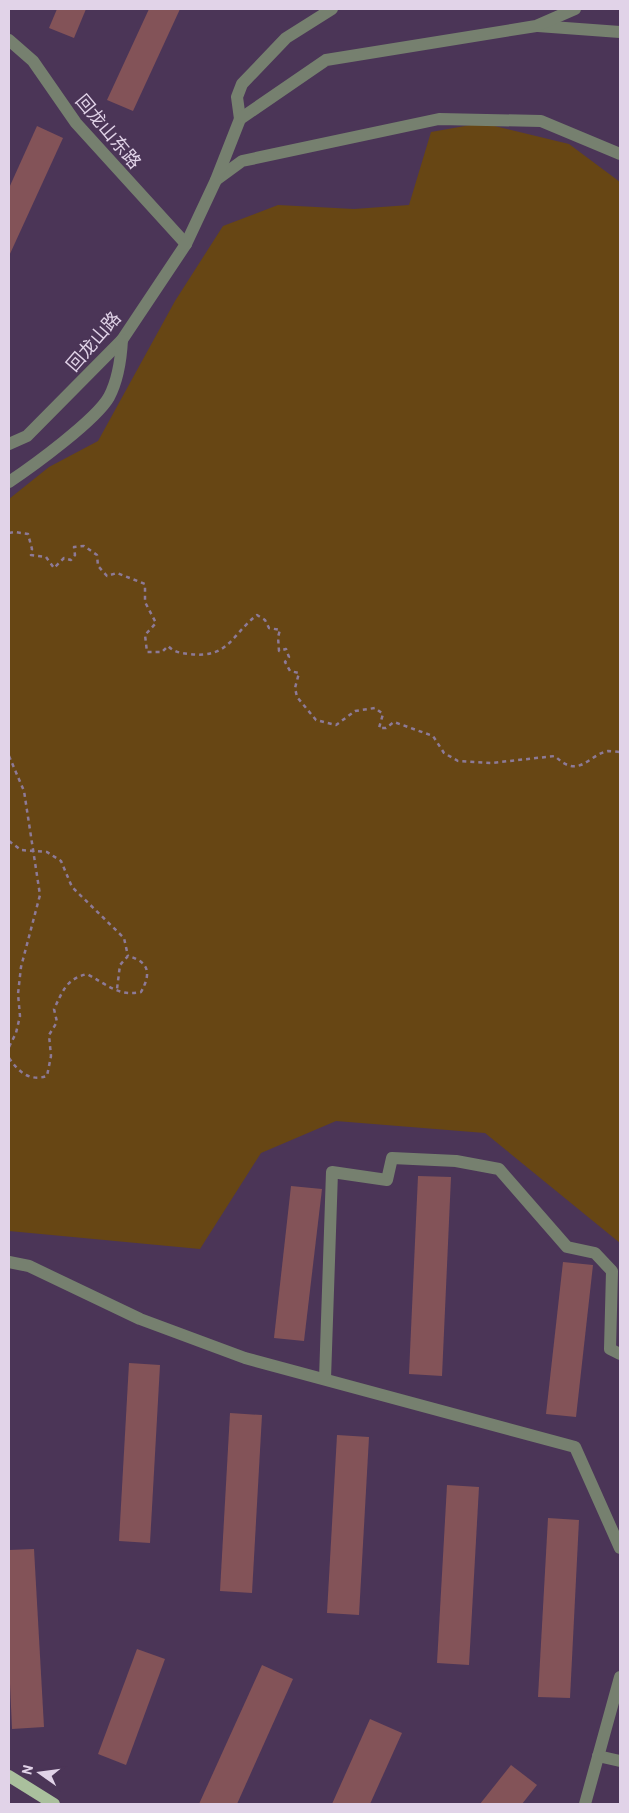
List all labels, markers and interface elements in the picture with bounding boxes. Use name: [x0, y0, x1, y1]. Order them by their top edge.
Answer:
street label: 回龙山东路: [72, 89, 146, 173]
street label: 回龙山路: [61, 307, 125, 375]
north arrow: [15, 1748, 65, 1798]
text: N: [18, 1763, 36, 1776]

